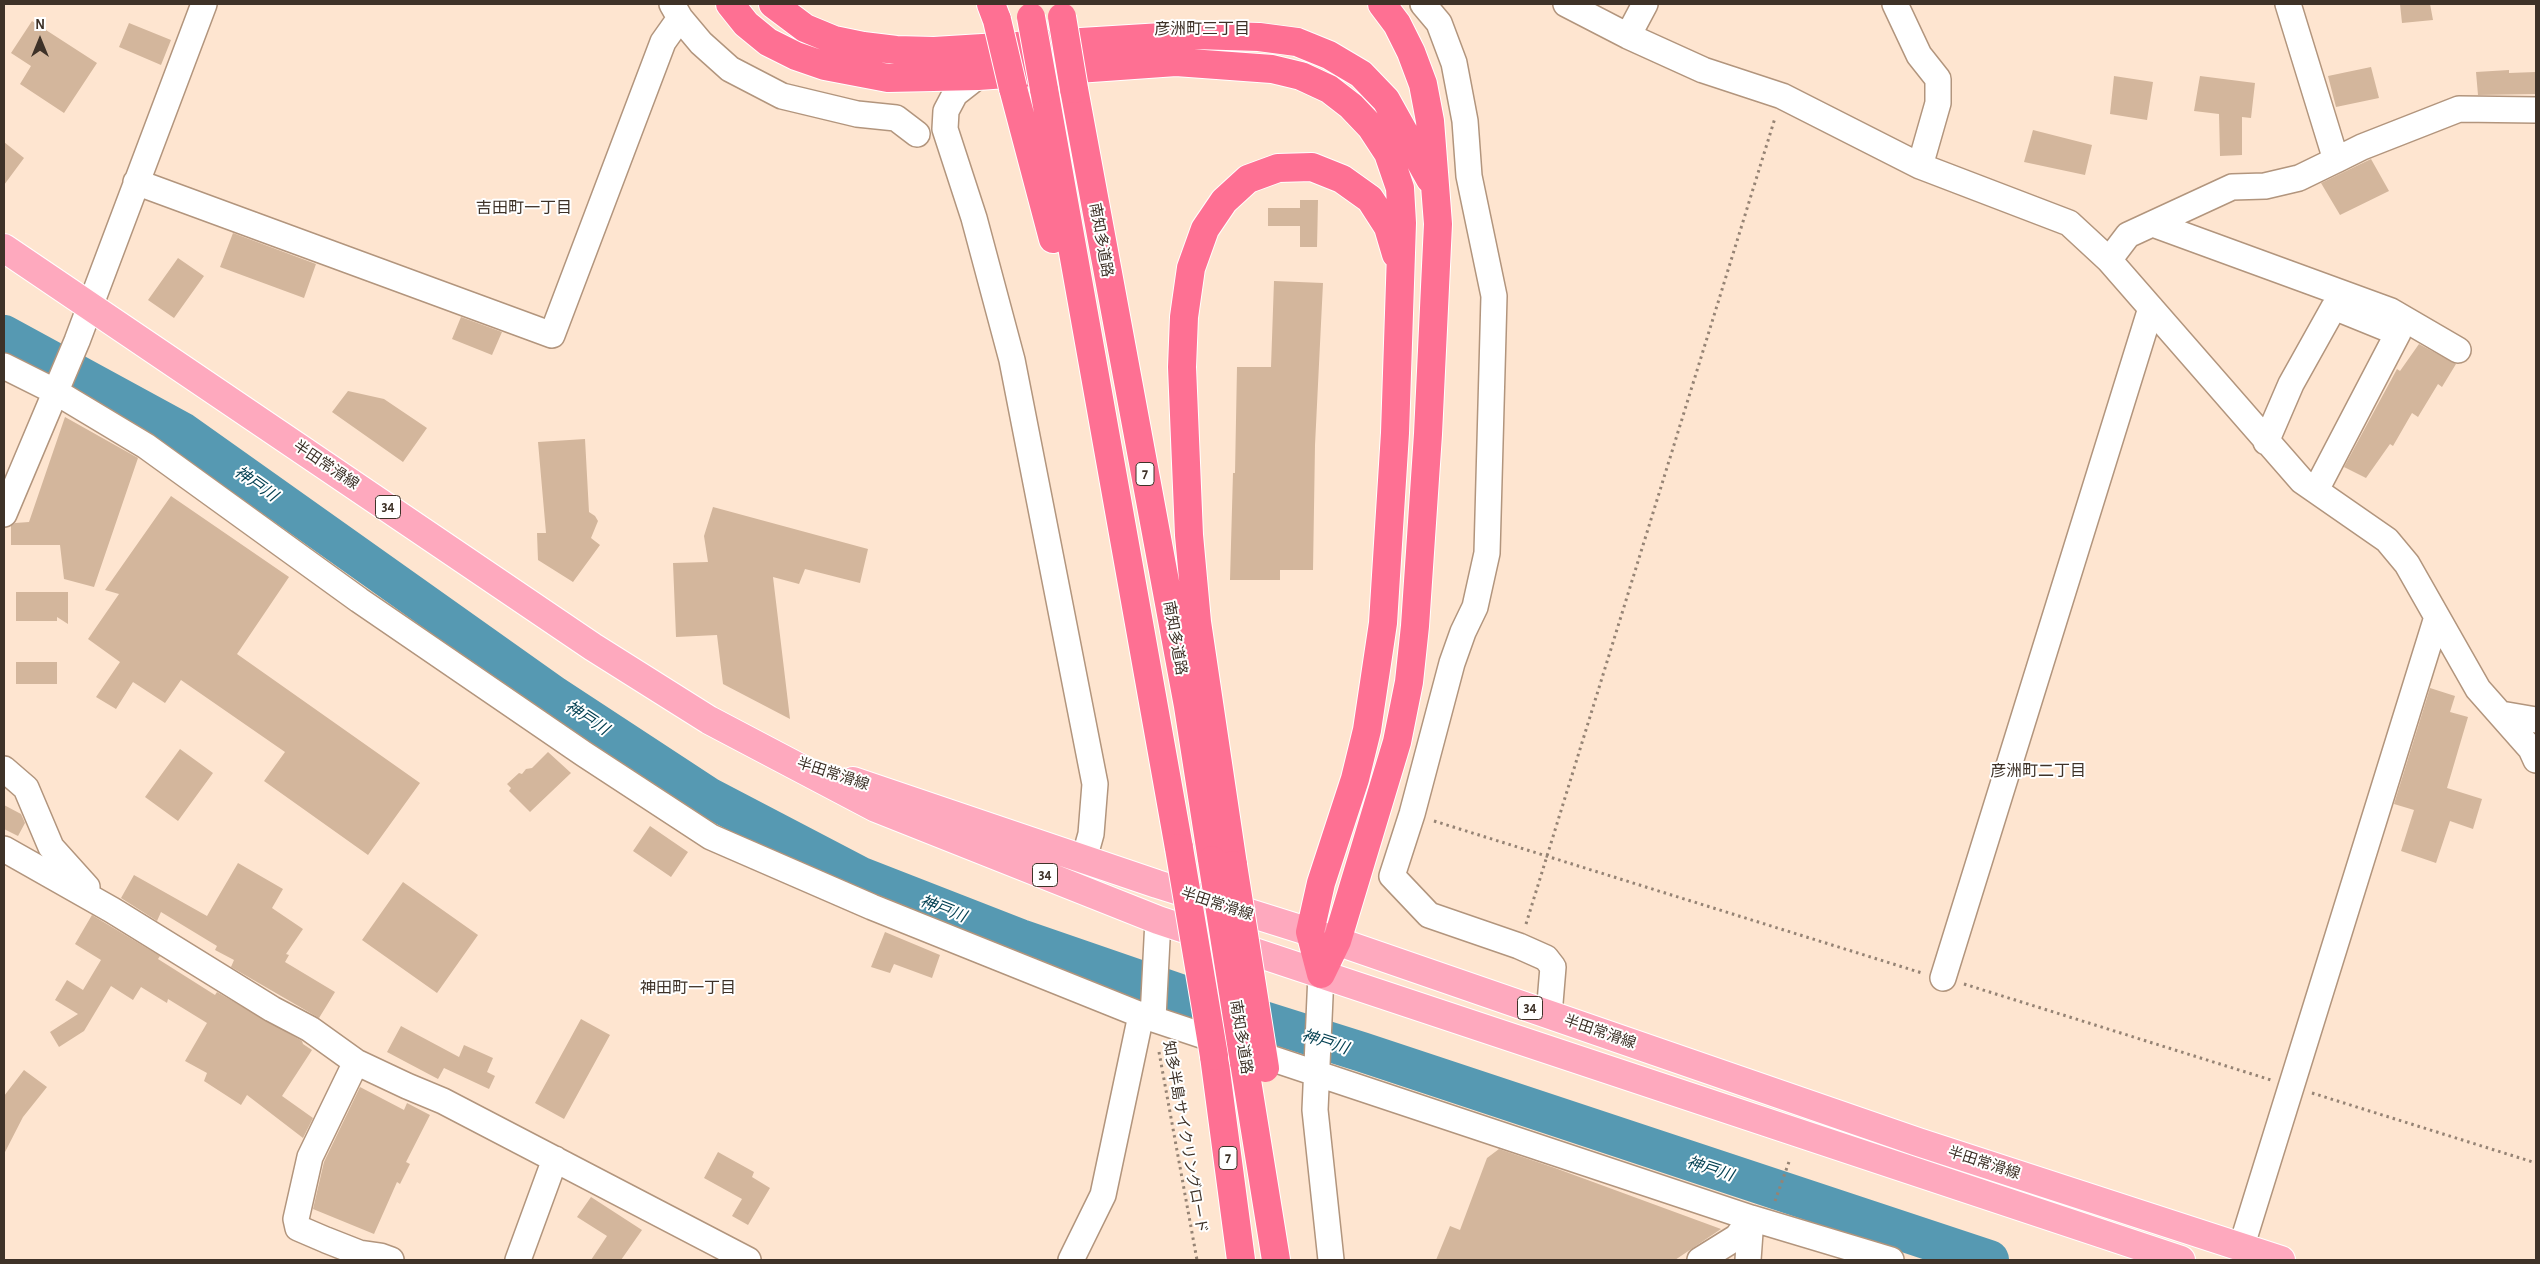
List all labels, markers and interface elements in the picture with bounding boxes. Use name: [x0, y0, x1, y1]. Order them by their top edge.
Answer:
north arrow: [15, 15, 65, 65]
text: N: [35, 18, 45, 32]
district label: 彦洲町三丁目: [1154, 19, 1250, 39]
district label: 吉田町一丁目: [476, 198, 572, 218]
street label: 南知多道路: [1086, 202, 1116, 278]
street label: 半田常滑線: [290, 437, 362, 493]
water label: 神戸川: [231, 462, 281, 506]
road number: 7: [1136, 462, 1154, 486]
road number: 34: [376, 496, 400, 518]
street label: 南知多道路: [1160, 600, 1190, 676]
water label: 神戸川: [562, 697, 612, 739]
street label: 半田常滑線: [795, 754, 871, 794]
district label: 彦洲町二丁目: [1990, 761, 2086, 781]
road number: 34: [1032, 864, 1058, 886]
street label: 半田常滑線: [1179, 884, 1255, 924]
water label: 神戸川: [917, 891, 969, 927]
district label: 神田町一丁目: [640, 978, 736, 998]
road number: 34: [1518, 996, 1542, 1020]
street label: 南知多道路: [1226, 999, 1256, 1075]
street label: 半田常滑線: [1562, 1011, 1638, 1053]
water label: 神戸川: [1299, 1025, 1351, 1059]
street label: 知多半島サイクリングロード: [1159, 1039, 1211, 1235]
street label: 半田常滑線: [1946, 1143, 2022, 1183]
road number: 7: [1219, 1146, 1237, 1170]
water label: 神戸川: [1684, 1152, 1736, 1186]

